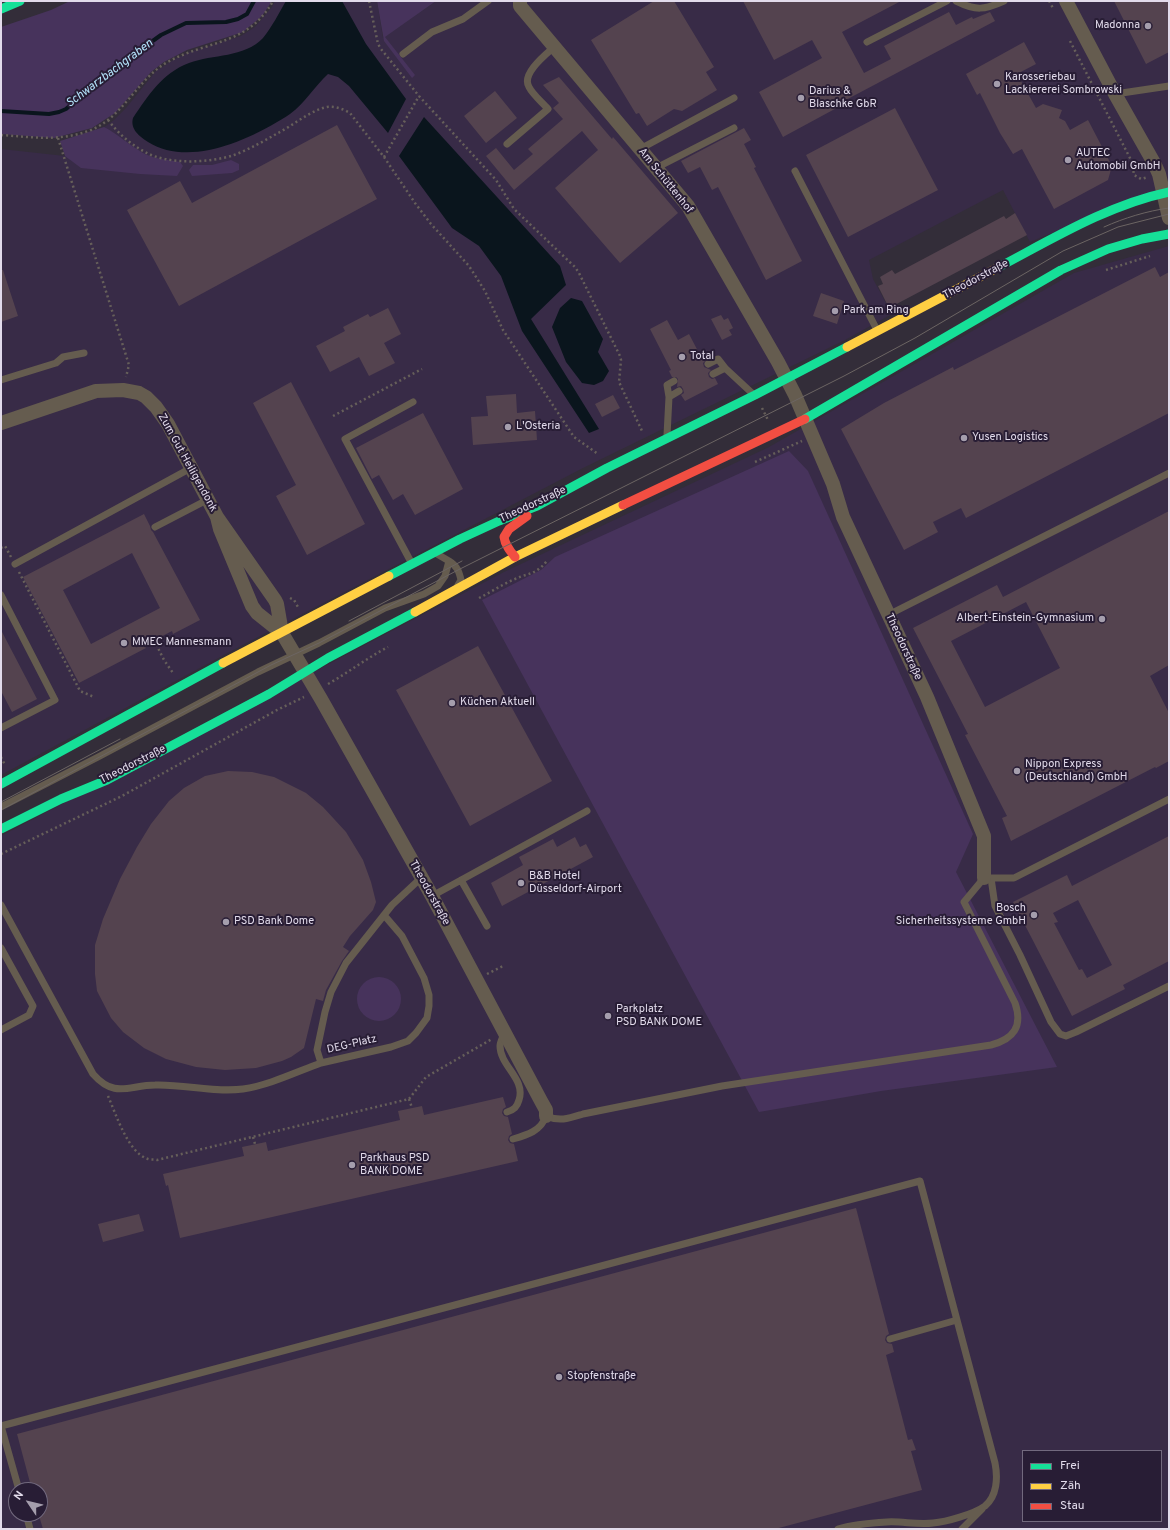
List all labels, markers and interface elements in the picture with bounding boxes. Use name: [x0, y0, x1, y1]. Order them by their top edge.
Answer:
place label: Madonna: [1095, 19, 1140, 33]
marker: Madonna: [1143, 21, 1153, 31]
water label: Schwarzbachgraben: [64, 37, 156, 111]
place label: Karosseriebau Lackiererei Sombrowski: [1005, 71, 1122, 97]
marker: Karosseriebau Lackiererei Sombrowski: [992, 79, 1002, 89]
place label: Darius & Blaschke GbR: [809, 85, 877, 111]
marker: Darius & Blaschke GbR: [796, 93, 806, 103]
street label: Am Schüttenhof: [635, 146, 695, 216]
place label: AUTEC Automobil GmbH: [1076, 147, 1161, 173]
marker: AUTEC Automobil GmbH: [1063, 155, 1073, 165]
street label: Theodorstraße: [941, 257, 1011, 303]
place label: Park am Ring: [843, 304, 909, 318]
marker: Park am Ring: [830, 306, 840, 316]
place label: Total: [690, 350, 714, 364]
marker: Total: [677, 352, 687, 362]
street label: Zum Gut Heiligendonk: [154, 411, 220, 515]
place label: L'Osteria: [516, 420, 560, 434]
marker: L'Osteria: [503, 422, 513, 432]
place label: Yusen Logistics: [972, 431, 1048, 445]
marker: Yusen Logistics: [959, 433, 969, 443]
street label: Theodorstraße: [497, 484, 569, 526]
street label: Theodorstraße: [882, 611, 924, 683]
place label: Albert-Einstein-Gymnasium: [957, 612, 1094, 626]
marker: Albert-Einstein-Gymnasium: [1097, 614, 1107, 624]
place label: MMEC Mannesmann: [132, 636, 231, 650]
marker: MMEC Mannesmann: [119, 638, 129, 648]
place label: Küchen Aktuell: [460, 696, 535, 710]
marker: Küchen Aktuell: [447, 698, 457, 708]
street label: Theodorstraße: [98, 743, 168, 787]
place label: Nippon Express (Deutschland) GmbH: [1025, 758, 1128, 784]
marker: Nippon Express (Deutschland) GmbH: [1012, 766, 1022, 776]
street label: Theodorstraße: [406, 858, 452, 928]
place label: B&B Hotel Düsseldorf-Airport: [529, 870, 622, 896]
marker: B&B Hotel Düsseldorf-Airport: [516, 878, 526, 888]
place label: Bosch Sicherheitssysteme GmbH: [896, 902, 1026, 928]
marker: Bosch Sicherheitssysteme GmbH: [1029, 910, 1039, 920]
place label: PSD Bank Dome: [234, 915, 314, 929]
marker: PSD Bank Dome: [221, 917, 231, 927]
place label: Parkplatz PSD BANK DOME: [616, 1003, 702, 1029]
marker: Parkplatz PSD BANK DOME: [603, 1011, 613, 1021]
street label: DEG-Platz: [326, 1033, 378, 1057]
place label: Parkhaus PSD BANK DOME: [360, 1152, 429, 1178]
marker: Parkhaus PSD BANK DOME: [347, 1160, 357, 1170]
place label: Stopfenstraße: [567, 1370, 636, 1384]
marker: Stopfenstraße: [554, 1372, 564, 1382]
legend: [1022, 1450, 1162, 1522]
text: Frei: [1060, 1458, 1080, 1474]
text: Zäh: [1060, 1478, 1081, 1494]
north arrow: [8, 1482, 48, 1522]
text: N: [11, 1488, 27, 1503]
text: Stau: [1060, 1498, 1085, 1514]

